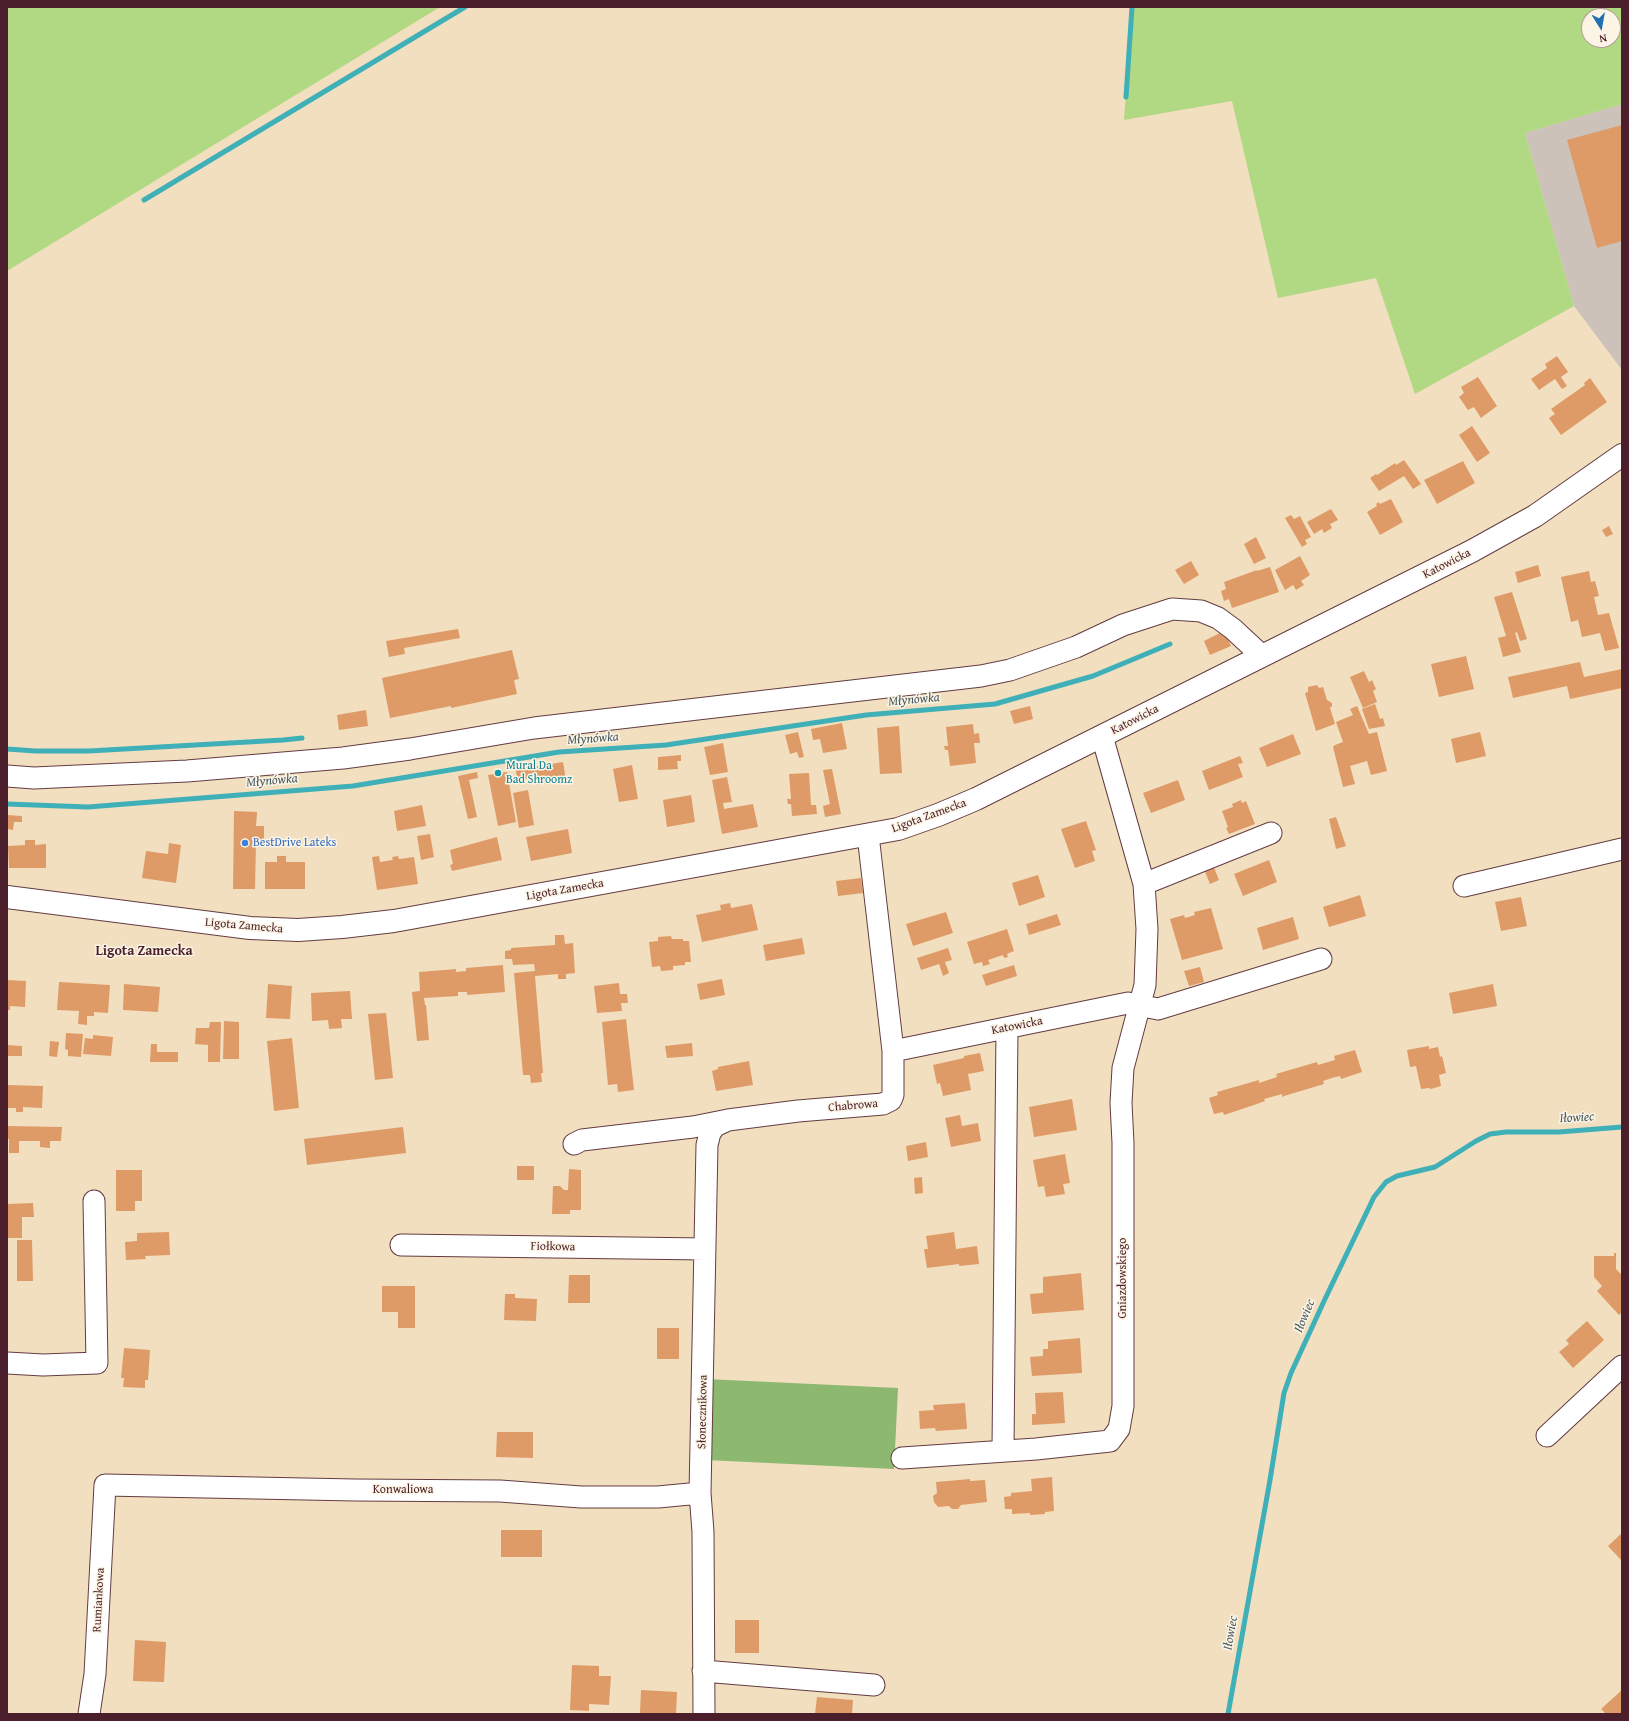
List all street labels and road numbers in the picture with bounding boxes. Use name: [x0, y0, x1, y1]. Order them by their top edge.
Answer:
street label: Katowicka: [1421, 546, 1473, 582]
street label: Katowicka: [1109, 702, 1161, 738]
street label: Ligota Zamecka: [890, 796, 968, 836]
street label: Ligota Zamecka: [525, 876, 605, 904]
street label: Ligota Zamecka: [204, 915, 284, 937]
street label: Katowicka: [990, 1014, 1044, 1038]
street label: Chabrowa: [828, 1097, 878, 1115]
street label: Gniazdowskiego: [1116, 1238, 1130, 1318]
street label: Fiołkowa: [531, 1239, 575, 1255]
street label: Słonecznikowa: [695, 1375, 711, 1449]
street label: Konwaliowa: [373, 1483, 433, 1497]
street label: Rumiankowa: [90, 1567, 108, 1633]

